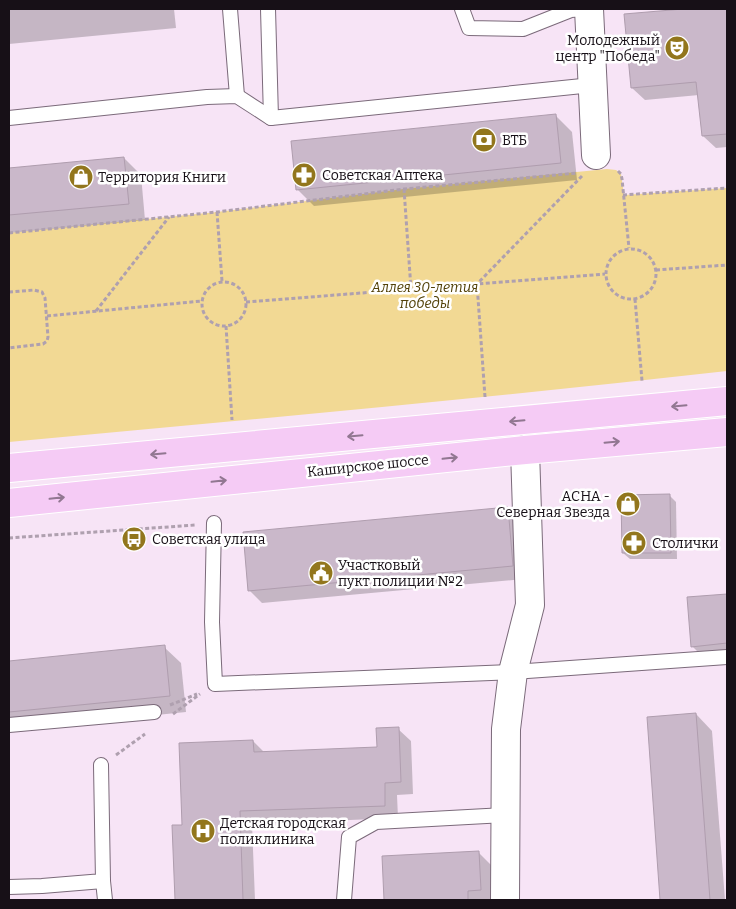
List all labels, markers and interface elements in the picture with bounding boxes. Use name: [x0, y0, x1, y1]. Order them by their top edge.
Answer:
place label: Молодежный центр "Победа": [555, 32, 660, 65]
theatre icon: Молодежный центр "Победа": [664, 35, 690, 61]
bank icon: ВТБ: [471, 127, 497, 153]
place label: ВТБ: [502, 132, 527, 149]
pharmacy icon: Советская Аптека: [291, 162, 317, 188]
shop icon: Территория Книги: [68, 164, 94, 190]
place label: Советская Аптека: [322, 167, 443, 184]
place label: Территория Книги: [98, 169, 226, 186]
park label: Аллея 30-летия победы: [371, 279, 478, 312]
one-way arrow: [671, 401, 687, 411]
one-way arrow: [509, 416, 525, 426]
one-way arrow: [347, 431, 363, 441]
one-way arrow: [604, 438, 620, 447]
one-way arrow: [151, 449, 167, 459]
street label: Каширское шоссе: [306, 451, 430, 481]
one-way arrow: [442, 453, 458, 463]
one-way arrow: [211, 476, 227, 486]
place label: АСНА - Северная Звезда: [496, 488, 610, 521]
shop icon: АСНА - Северная Звезда: [615, 491, 641, 517]
one-way arrow: [49, 493, 65, 503]
bus stop icon: Советская улица: [121, 526, 147, 552]
pharmacy icon: Столички: [621, 530, 647, 556]
place label: Советская улица: [152, 531, 266, 548]
place label: Столички: [652, 535, 718, 552]
place label: Участковый пукт полиции №2: [338, 557, 463, 590]
public building icon: Участковый пукт полиции №2: [308, 560, 334, 586]
place label: Детская городская поликлиника: [220, 815, 346, 848]
hospital icon: Детская городская поликлиника: [190, 818, 216, 844]

